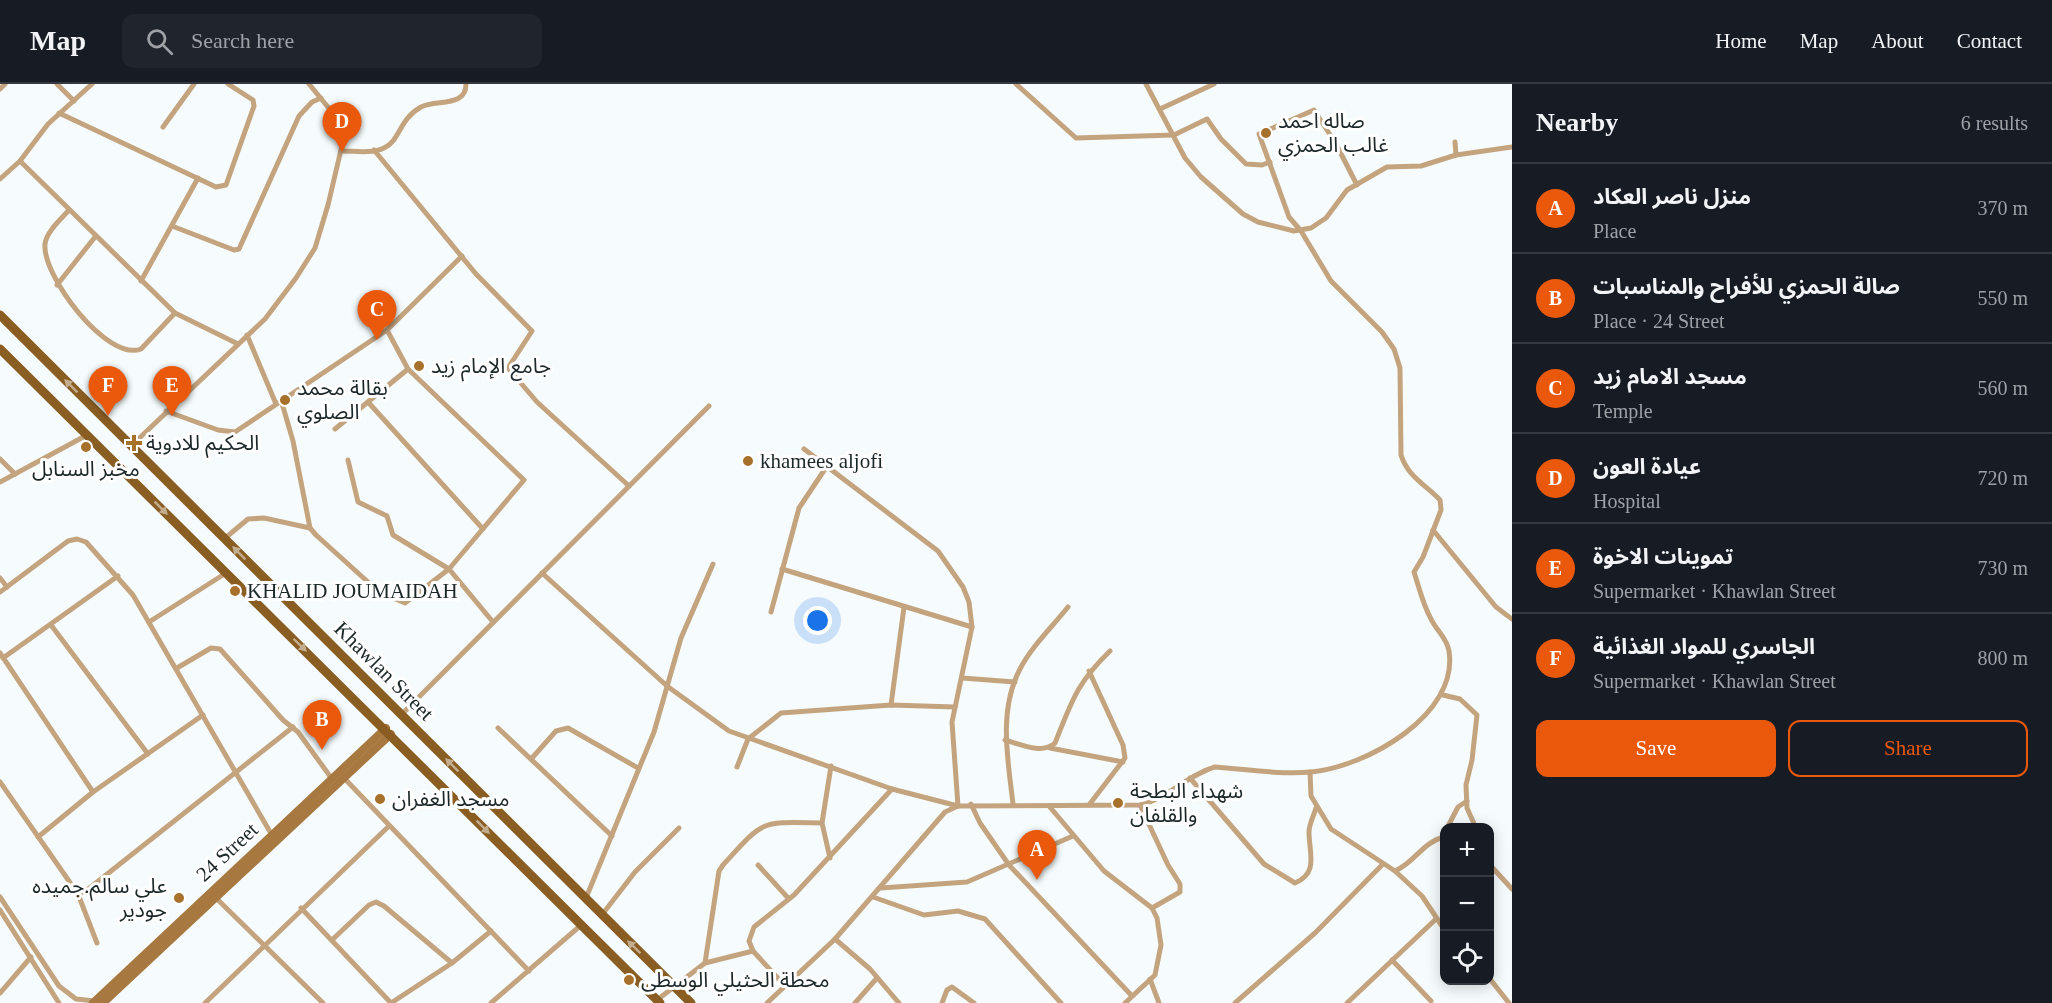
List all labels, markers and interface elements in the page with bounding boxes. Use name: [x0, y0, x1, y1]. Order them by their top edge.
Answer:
search box: [122, 14, 542, 68]
text: Map: [30, 25, 86, 56]
icon: search: [143, 25, 176, 58]
text: Search here: [191, 28, 294, 53]
text: Home: [1715, 29, 1767, 53]
text: Map: [1800, 29, 1838, 53]
text: About: [1871, 29, 1924, 53]
text: Contact: [1957, 29, 2022, 53]
pin: D: [322, 103, 362, 152]
text: Nearby: [1536, 108, 1618, 137]
place label: صاله احمد غالب الحمزي: [1278, 109, 1389, 161]
text: 6 results: [1961, 112, 2028, 134]
marker: صاله احمد غالب الحمزي: [1259, 126, 1273, 140]
text: منزل ناصر العكاد: [1593, 184, 1751, 209]
text: A: [1548, 197, 1563, 219]
text: 370 m: [1977, 197, 2028, 219]
text: Place: [1593, 220, 1636, 242]
text: صالة الحمزي للأفراح والمناسبات: [1593, 274, 1900, 299]
text: B: [1549, 287, 1562, 309]
text: 550 m: [1977, 287, 2028, 309]
pin: C: [358, 290, 397, 340]
text: Place · 24 Street: [1593, 310, 1725, 332]
place label: جامع الإمام زيد: [431, 354, 551, 382]
marker: جامع الإمام زيد: [412, 359, 426, 373]
text: مسجد الامام زيد: [1593, 364, 1747, 389]
pin: F: [88, 366, 128, 416]
pin: E: [152, 366, 192, 416]
place label: بقالة محمد الصلوي: [297, 376, 388, 428]
text: C: [1548, 377, 1563, 399]
text: 560 m: [1977, 377, 2028, 399]
one-way arrow: [65, 380, 79, 394]
marker: بقالة محمد الصلوي: [278, 393, 292, 407]
text: Temple: [1593, 400, 1653, 422]
place label: الحكيم للادوية: [146, 431, 259, 458]
marker: الحكيم للادوية: [127, 436, 141, 450]
marker: مخبز السنابل: [79, 440, 93, 454]
place label: khamees aljofi: [760, 449, 883, 473]
marker: khamees aljofi: [741, 454, 755, 468]
text: عيادة العون: [1593, 454, 1701, 479]
place label: مخبز السنابل: [32, 457, 140, 481]
text: D: [1548, 467, 1563, 489]
text: 720 m: [1977, 467, 2028, 489]
text: Hospital: [1593, 490, 1661, 512]
one-way arrow: [154, 501, 168, 515]
text: تموينات الاخوة: [1593, 544, 1733, 569]
one-way arrow: [233, 547, 247, 561]
text: E: [1549, 557, 1562, 579]
text: 730 m: [1977, 557, 2028, 579]
place label: KHALID JOUMAIDAH: [247, 579, 458, 603]
text: Supermarket · Khawlan Street: [1593, 580, 1836, 602]
marker: KHALID JOUMAIDAH: [228, 584, 242, 598]
your location: [803, 606, 832, 635]
street label: Khawlan Street: [330, 617, 439, 726]
text: الجاسري للمواد الغذائية: [1593, 634, 1815, 659]
one-way arrow: [293, 637, 307, 651]
text: F: [1549, 647, 1562, 669]
text: 800 m: [1977, 647, 2028, 669]
text: Supermarket · Khawlan Street: [1593, 670, 1836, 692]
pin: B: [302, 700, 342, 750]
button: Save: [1536, 720, 1776, 777]
button: Share: [1788, 720, 2028, 777]
one-way arrow: [445, 757, 459, 772]
place label: شهداء البطحة والقلفان: [1130, 779, 1243, 827]
place label: مسجد الغفران: [392, 787, 510, 811]
marker: مسجد الغفران: [373, 792, 387, 806]
marker: شهداء البطحة والقلفان: [1111, 796, 1125, 810]
street label: 24 Street: [191, 817, 263, 886]
one-way arrow: [476, 819, 490, 834]
map controls: [1440, 823, 1494, 985]
button: +: [1440, 823, 1494, 877]
pin: A: [1018, 830, 1056, 880]
place label: علي سالم.جميده جودير: [32, 874, 167, 922]
button: −: [1440, 877, 1494, 931]
marker: علي سالم.جميده جودير: [172, 891, 186, 905]
button: locate: [1440, 931, 1494, 985]
one-way arrow: [628, 941, 642, 955]
place label: محطة الحثيلي الوسطى: [641, 968, 829, 996]
marker: محطة الحثيلي الوسطى: [622, 973, 636, 987]

